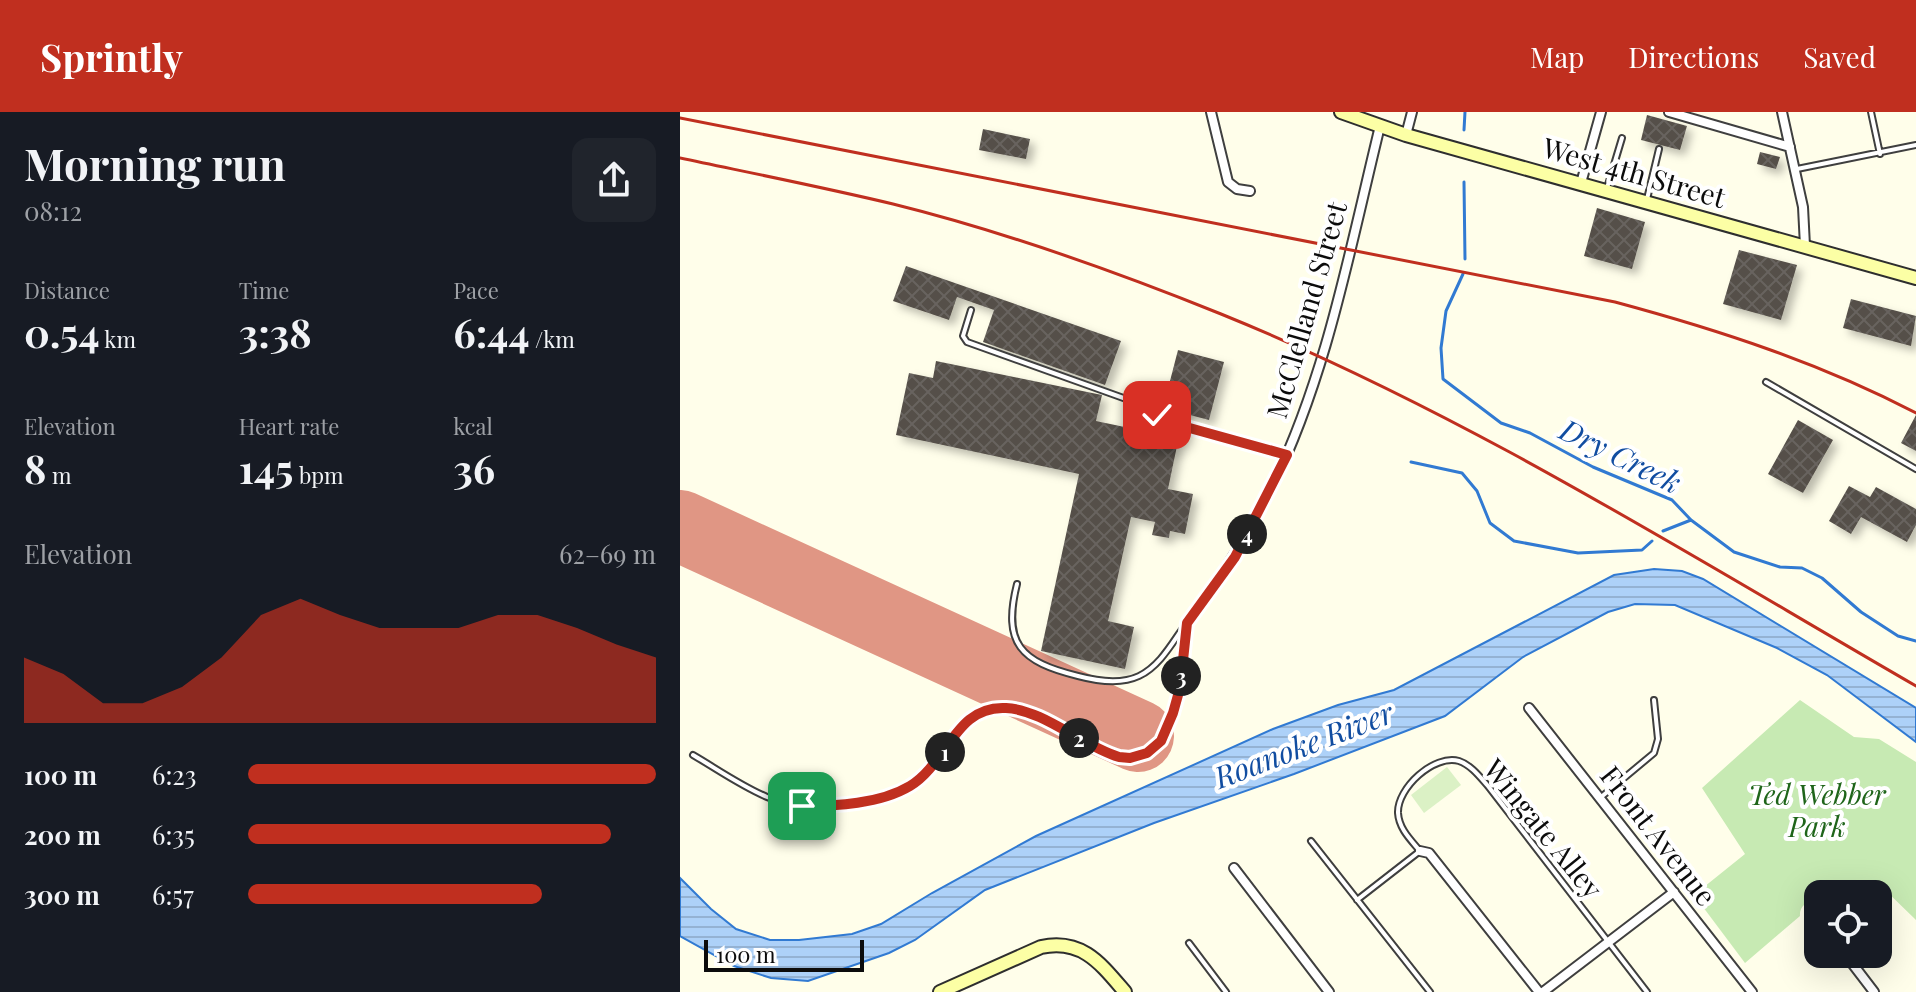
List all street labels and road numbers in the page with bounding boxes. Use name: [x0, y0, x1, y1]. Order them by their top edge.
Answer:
street label: West 4th Street: [1538, 128, 1731, 216]
street label: McClelland Street: [1257, 196, 1354, 422]
street label: Wingate Alley: [1476, 750, 1612, 905]
street label: Front Avenue: [1593, 758, 1725, 913]

